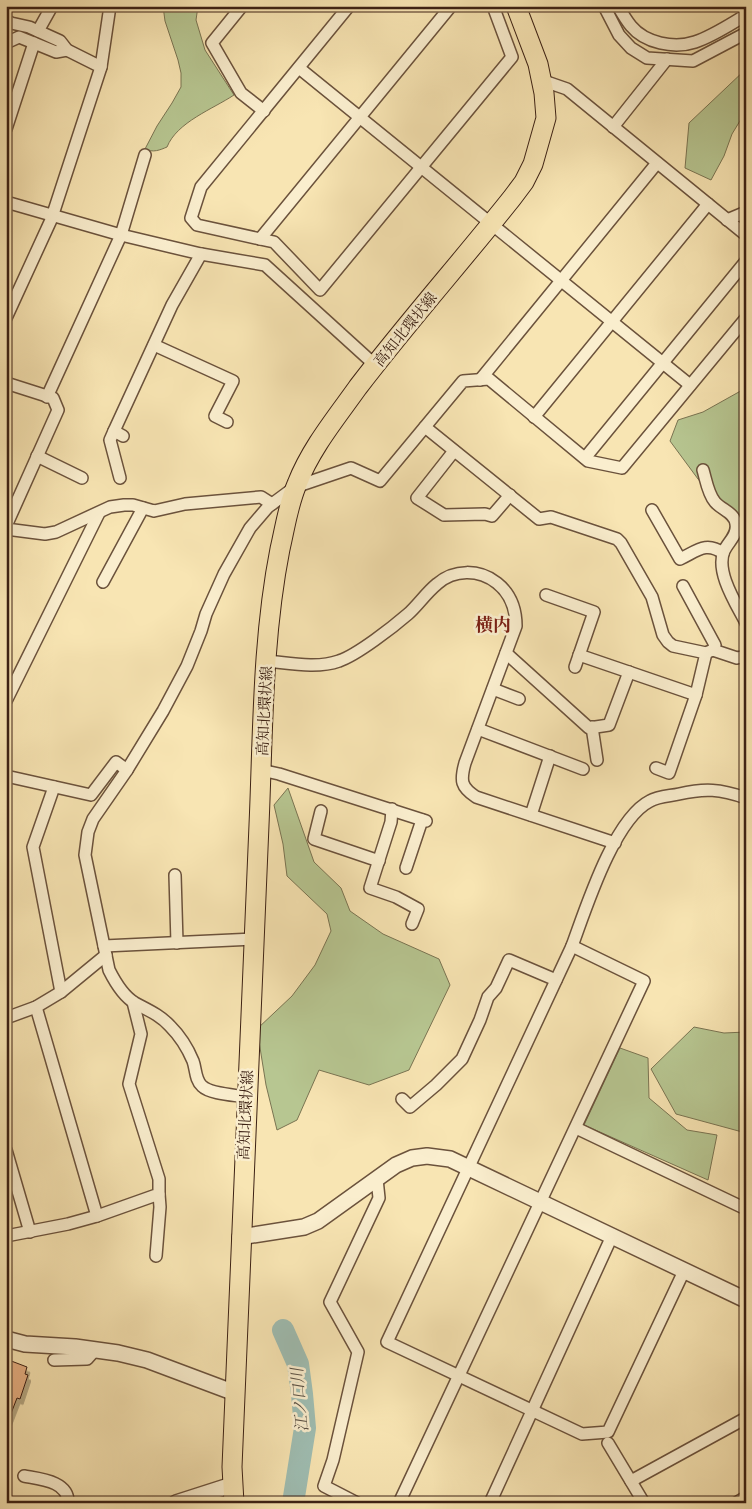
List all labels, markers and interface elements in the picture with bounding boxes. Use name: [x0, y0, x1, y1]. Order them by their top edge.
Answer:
street label: 高知北環状線: [369, 288, 441, 370]
district label: 横内: [475, 614, 511, 636]
street label: 高知北環状線: [252, 666, 276, 756]
street label: 高知北環状線: [233, 1070, 257, 1160]
water label: 江ノ口川: [286, 1365, 312, 1433]

